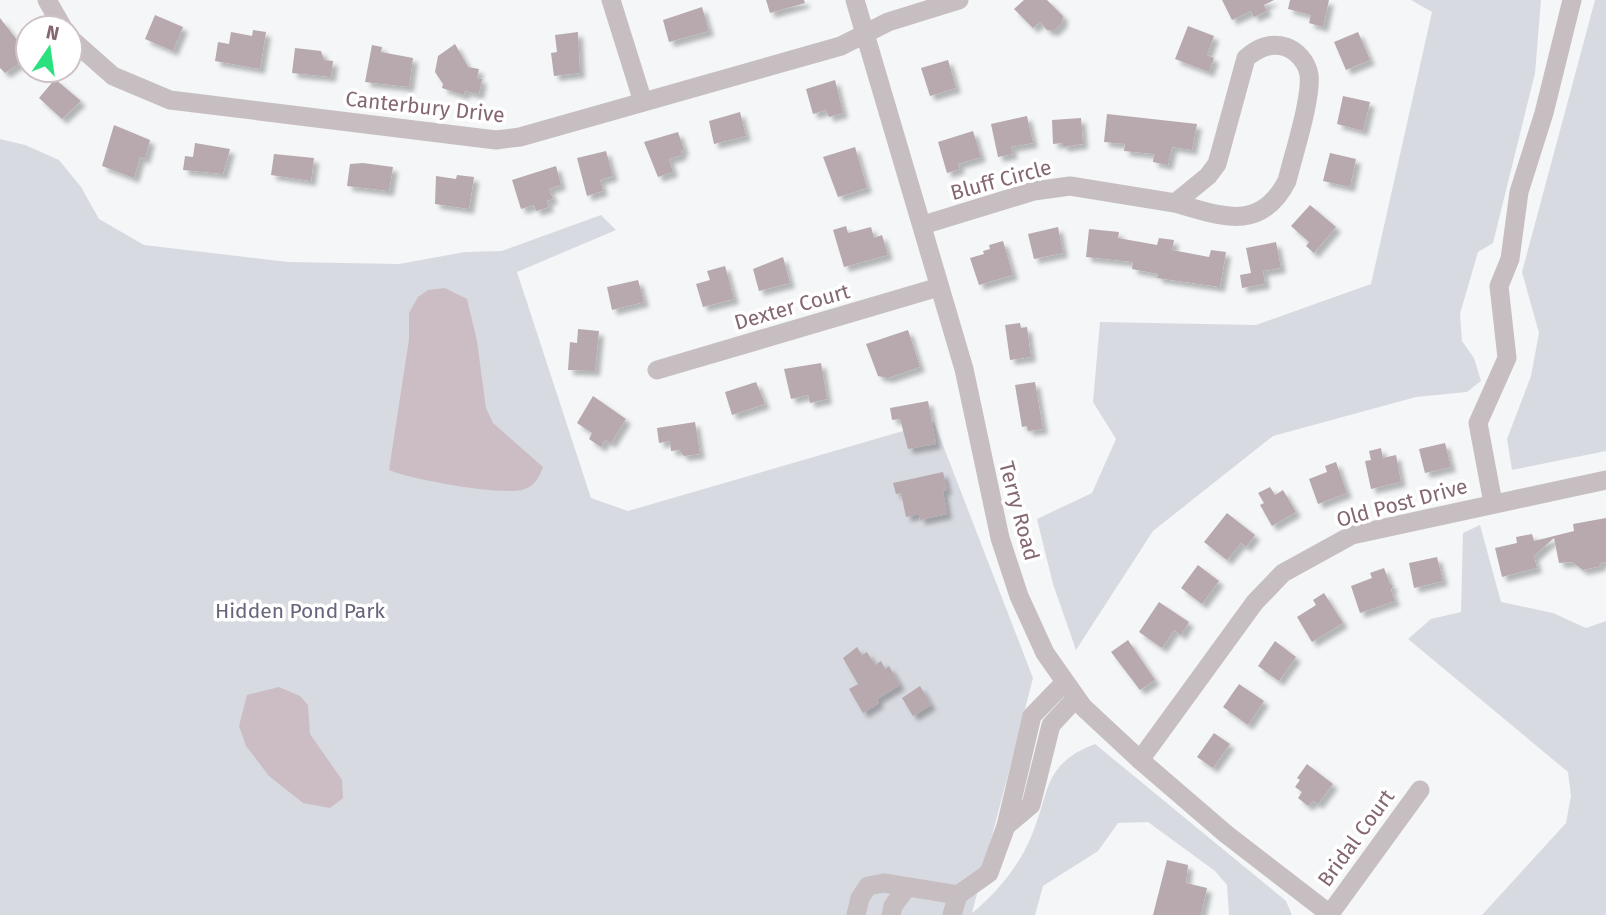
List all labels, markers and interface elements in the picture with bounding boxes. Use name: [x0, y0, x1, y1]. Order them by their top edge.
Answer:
north arrow: [14, 14, 84, 84]
text: N: [44, 20, 61, 46]
street label: Canterbury Drive: [344, 86, 506, 128]
street label: Bluff Circle: [948, 154, 1054, 206]
street label: Dexter Court: [731, 278, 853, 336]
street label: Terry Road: [993, 459, 1045, 563]
street label: Old Post Drive: [1334, 473, 1470, 533]
park label: Hidden Pond Park: [215, 598, 385, 624]
street label: Bridal Court: [1312, 784, 1400, 892]

